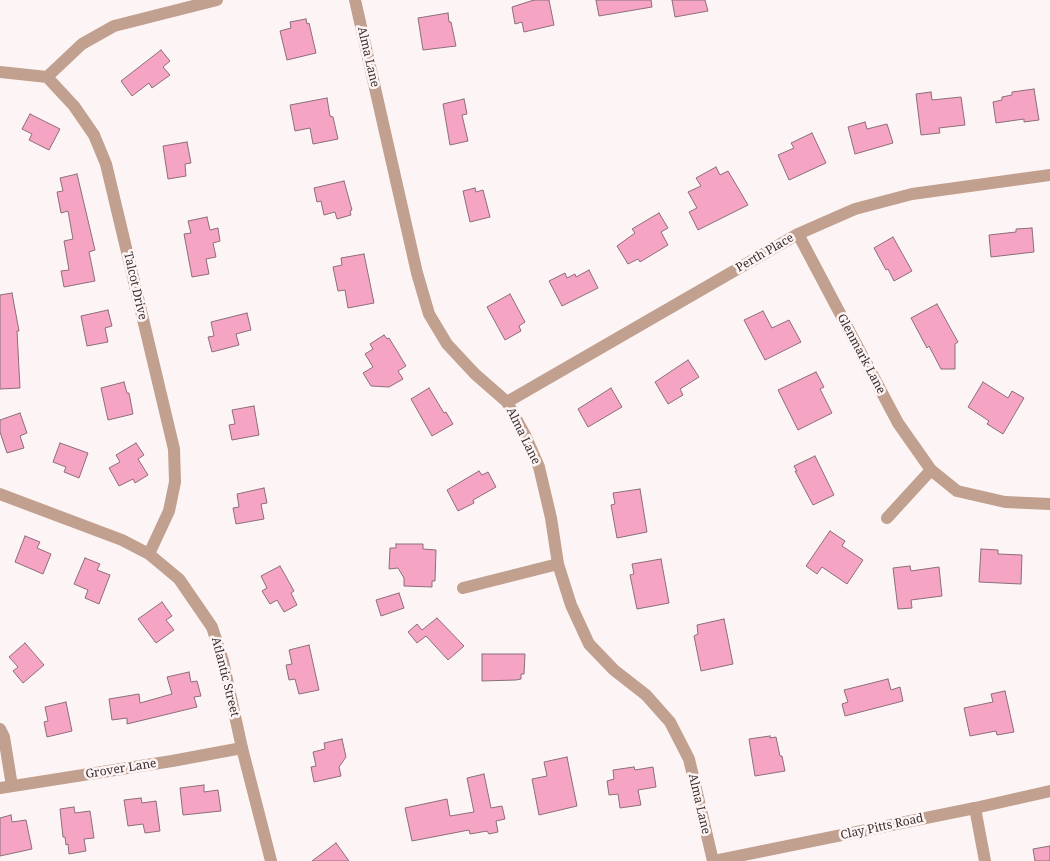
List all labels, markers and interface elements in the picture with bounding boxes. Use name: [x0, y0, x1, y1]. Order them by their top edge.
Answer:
street label: Alma Lane: [354, 25, 382, 89]
street label: Perth Place: [734, 231, 796, 275]
street label: Talcot Drive: [120, 251, 150, 321]
street label: Glenmark Lane: [834, 311, 888, 397]
street label: Alma Lane: [503, 405, 543, 467]
street label: Atlantic Street: [208, 636, 242, 718]
street label: Grover Lane: [84, 756, 158, 782]
street label: Alma Lane: [685, 772, 713, 836]
street label: Clay Pitts Road: [839, 811, 925, 843]

